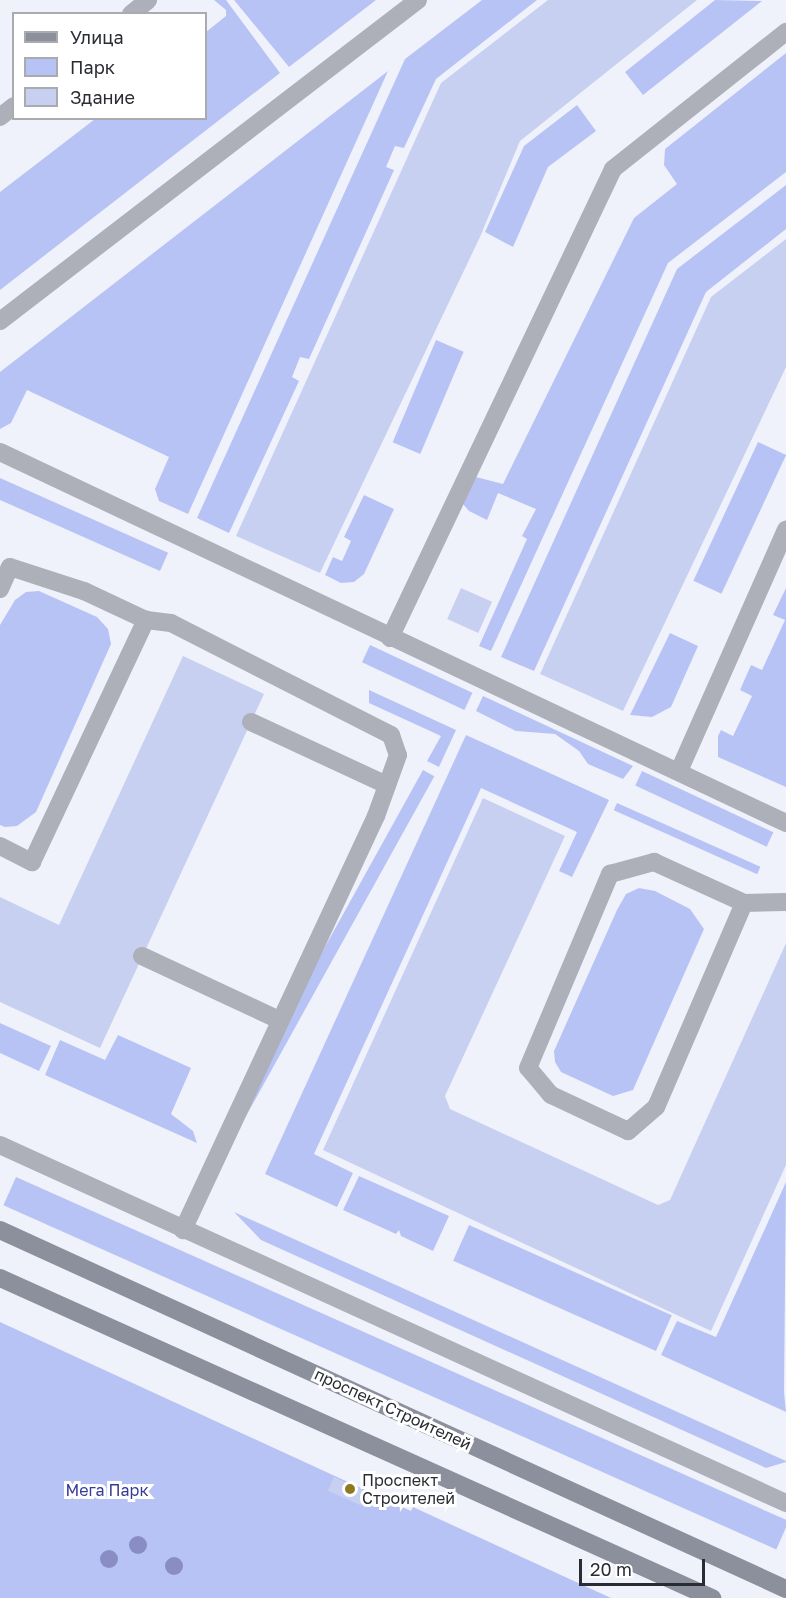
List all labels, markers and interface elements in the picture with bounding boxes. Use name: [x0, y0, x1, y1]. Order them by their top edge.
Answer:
legend: [12, 12, 207, 120]
text: Улица: [70, 26, 124, 48]
text: Парк: [70, 56, 115, 78]
text: Здание: [70, 86, 135, 108]
street label: проспект Строителей: [312, 1364, 474, 1454]
place label: Проспект Строителей: [362, 1470, 455, 1508]
park label: Мега Парк: [65, 1480, 149, 1500]
marker: Проспект Строителей: [343, 1482, 357, 1496]
scale bar: [582, 1547, 708, 1585]
text: 20 m: [590, 1558, 632, 1580]

